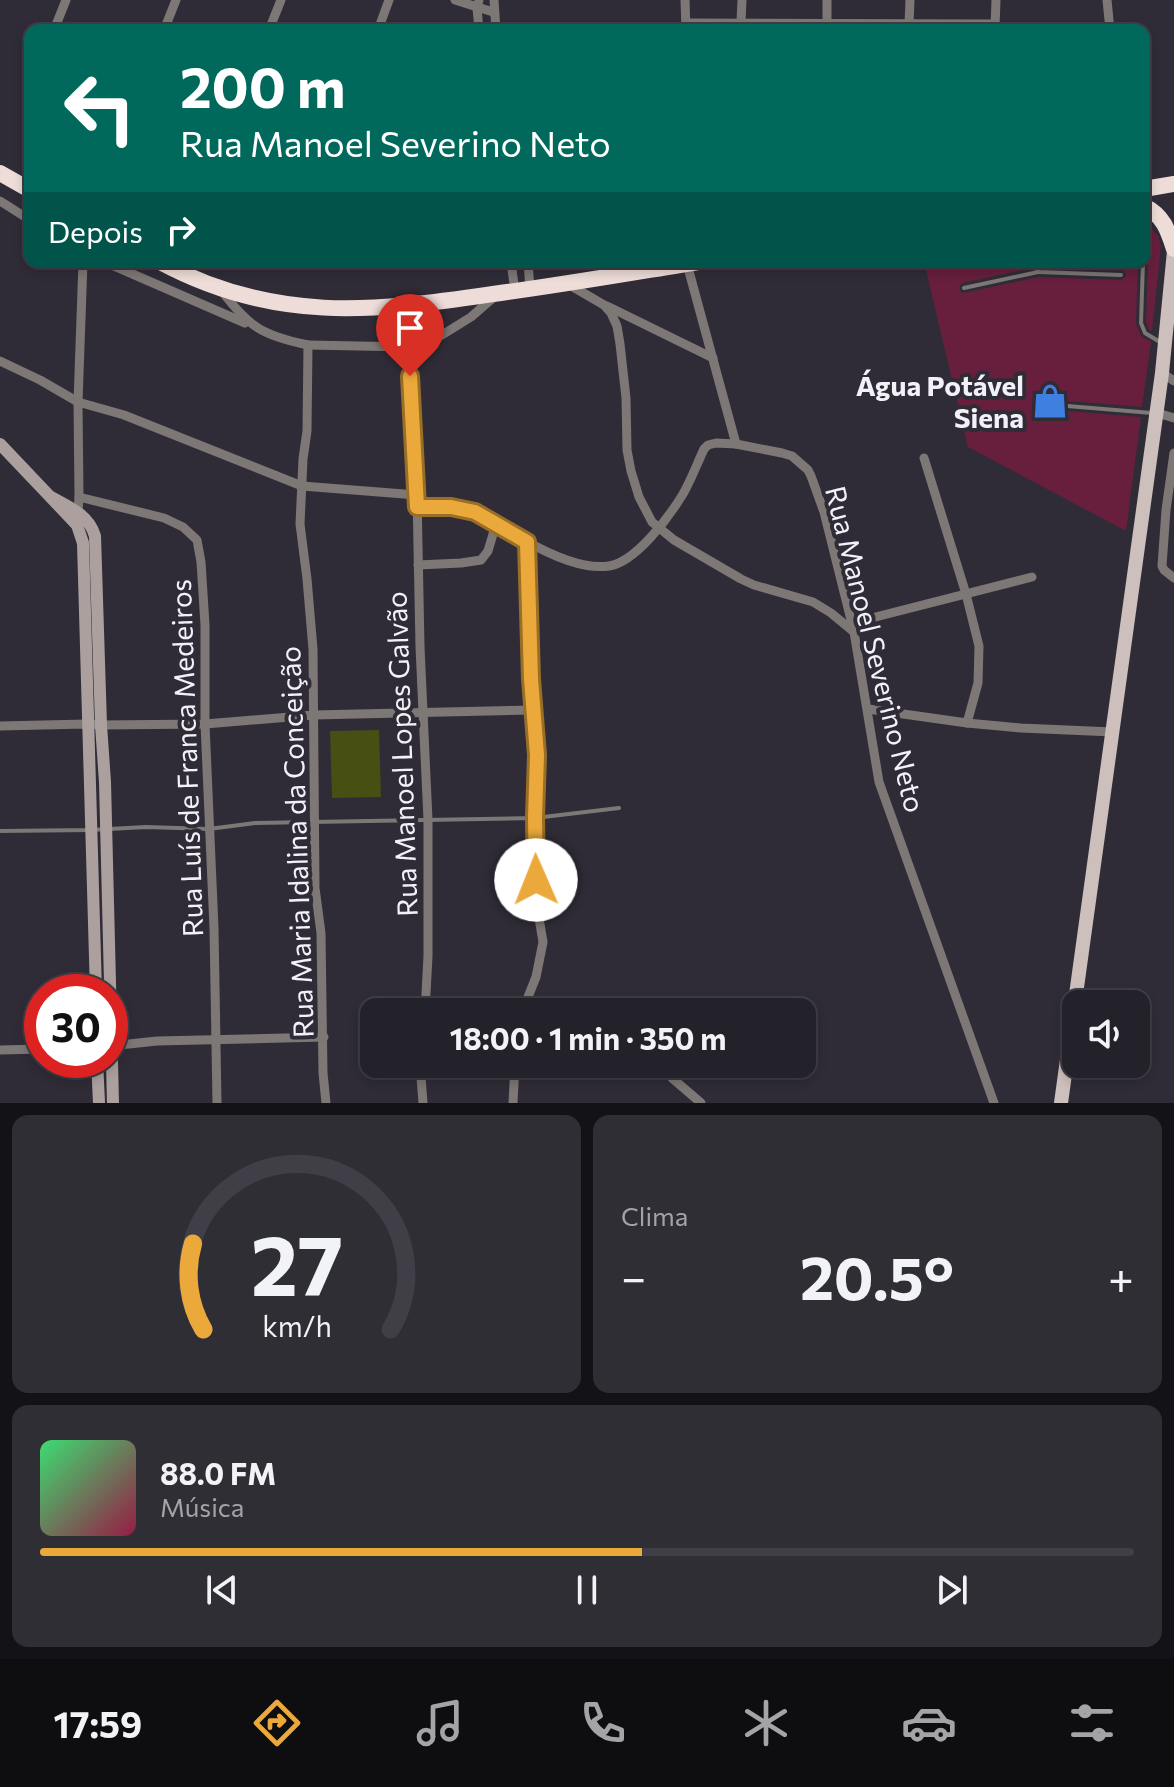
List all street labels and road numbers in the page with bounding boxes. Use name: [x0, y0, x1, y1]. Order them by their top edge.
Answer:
street label: Rua Manoel Severino Neto: [819, 482, 933, 816]
street label: Rua Luís de Franca Medeiros: [163, 578, 209, 938]
street label: Rua Manoel Lopes Galvão: [378, 591, 424, 917]
street label: Rua Maria Idalina da Conceição: [272, 646, 320, 1038]

